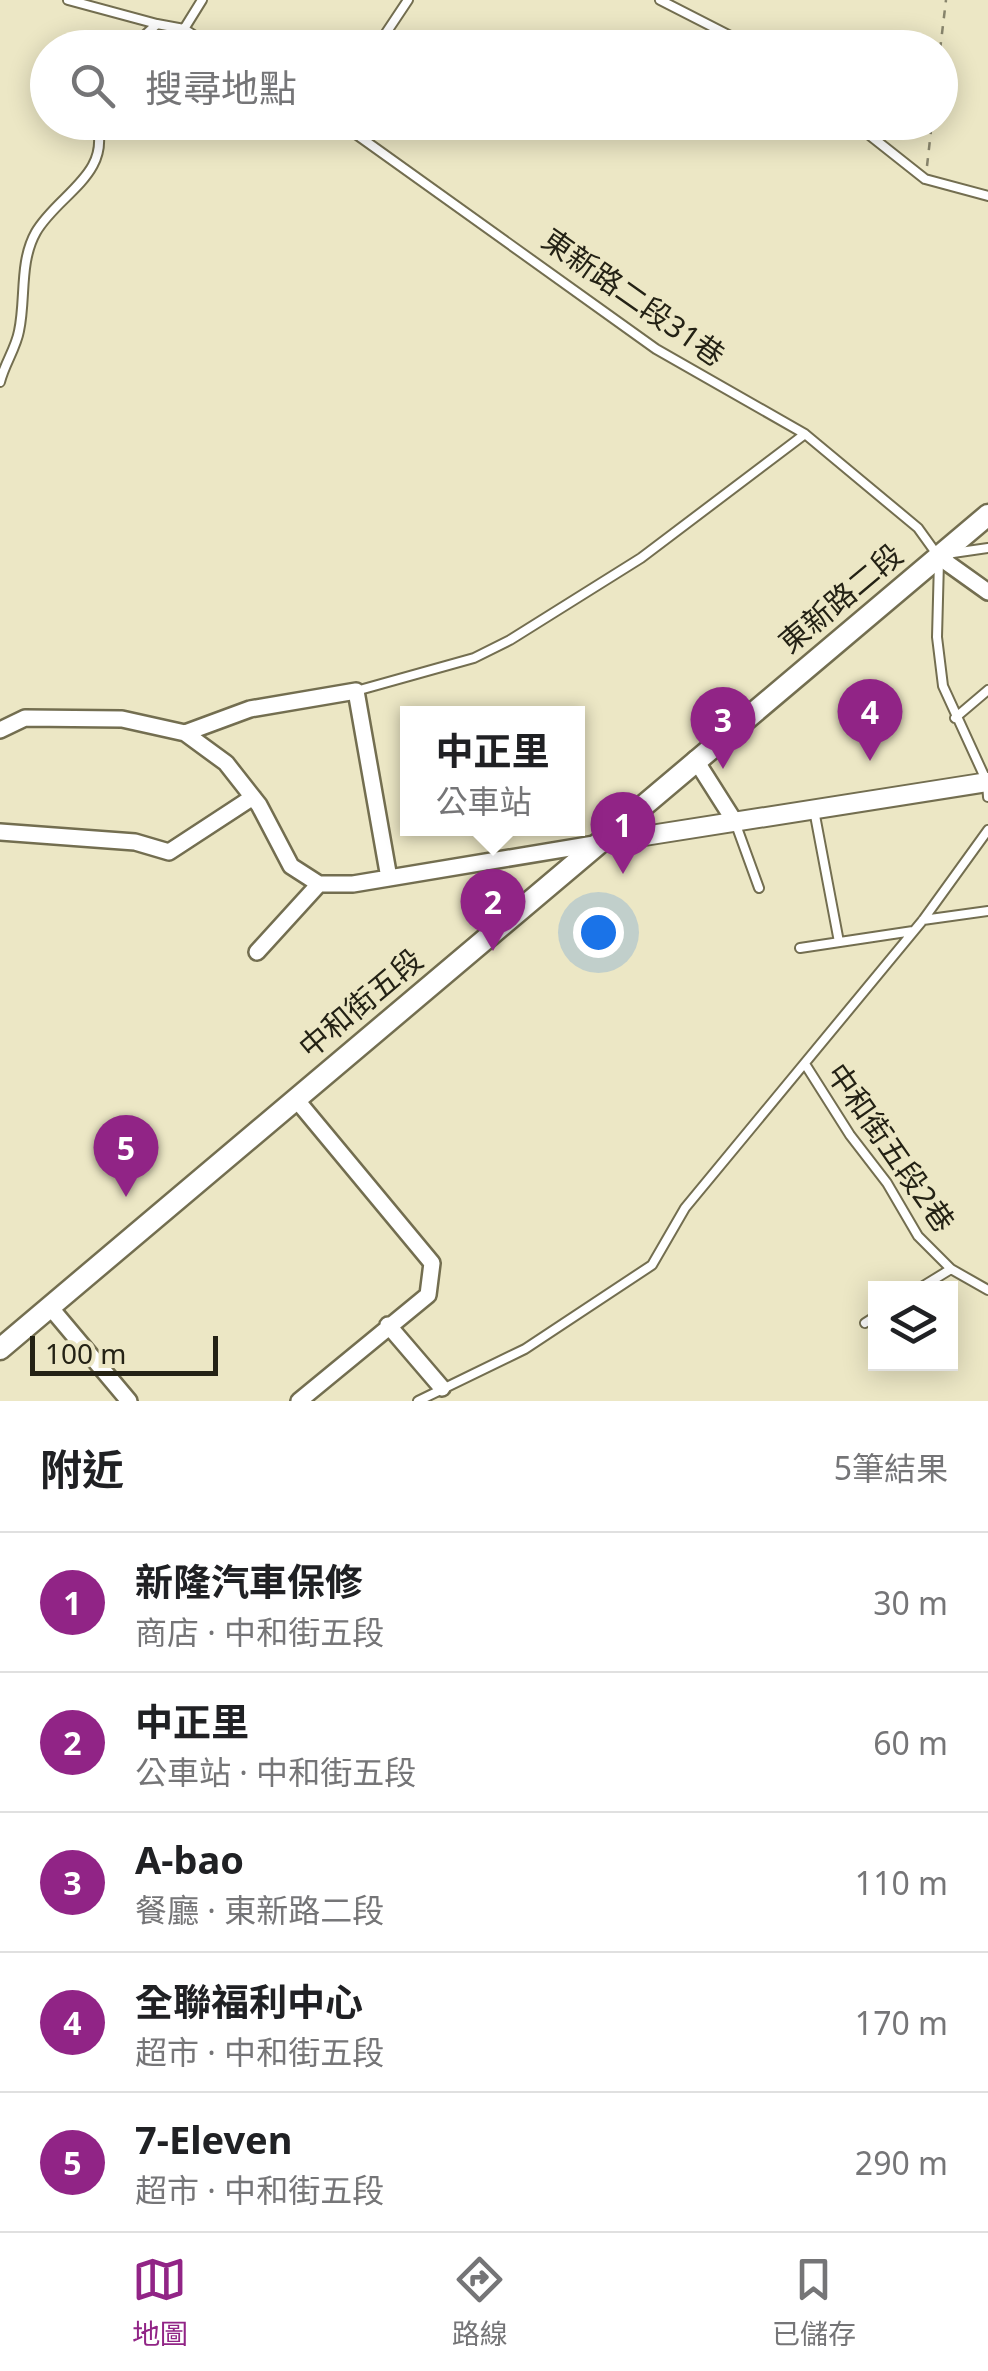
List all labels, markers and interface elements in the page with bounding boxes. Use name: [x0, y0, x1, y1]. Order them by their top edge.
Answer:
search box: [30, 30, 958, 140]
icon: search: [65, 58, 120, 113]
text: 搜尋地點: [145, 61, 297, 113]
street label: 東新路二段31巷: [534, 219, 733, 375]
street label: 東新路二段: [769, 534, 911, 662]
pin: 4: [838, 678, 902, 761]
pin: 3: [690, 686, 756, 769]
popup: [400, 706, 585, 836]
text: 中正里: [435, 724, 550, 776]
text: 公車站: [435, 779, 532, 822]
pin: 1: [590, 792, 656, 874]
pin: 2: [460, 868, 526, 951]
your location: [573, 907, 624, 958]
street label: 中和街五段: [289, 939, 431, 1067]
street label: 中和街五段2巷: [818, 1055, 965, 1240]
pin: 5: [94, 1114, 158, 1197]
map controls: [868, 1281, 958, 1371]
button: layers: [868, 1281, 958, 1371]
scale bar: [30, 1331, 218, 1376]
text: 100 m: [45, 1334, 127, 1372]
text: 附近: [40, 1440, 124, 1497]
text: 5筆結果: [834, 1446, 948, 1489]
text: 新隆汽車保修: [135, 1555, 363, 1607]
text: 1: [63, 1581, 82, 1624]
text: 30 m: [873, 1581, 948, 1624]
text: 商店 · 中和街五段: [135, 1610, 384, 1653]
text: 中正里: [135, 1695, 249, 1747]
text: 2: [63, 1721, 82, 1764]
text: 60 m: [873, 1721, 948, 1764]
text: 公車站 · 中和街五段: [135, 1750, 416, 1793]
text: A-bao: [135, 1833, 244, 1885]
text: 3: [63, 1861, 82, 1904]
text: 110 m: [855, 1861, 948, 1904]
text: 餐廳 · 東新路二段: [135, 1888, 384, 1931]
text: 全聯福利中心: [135, 1975, 363, 2027]
text: 4: [63, 2001, 82, 2044]
text: 170 m: [855, 2001, 948, 2044]
text: 超市 · 中和街五段: [135, 2030, 384, 2073]
text: 7-Eleven: [135, 2113, 293, 2165]
text: 5: [63, 2141, 82, 2184]
text: 290 m: [855, 2141, 948, 2184]
text: 超市 · 中和街五段: [135, 2168, 384, 2211]
tab: 地圖: [132, 2252, 188, 2352]
tab: 路線: [452, 2252, 508, 2352]
tab: 已儲存: [772, 2252, 856, 2352]

